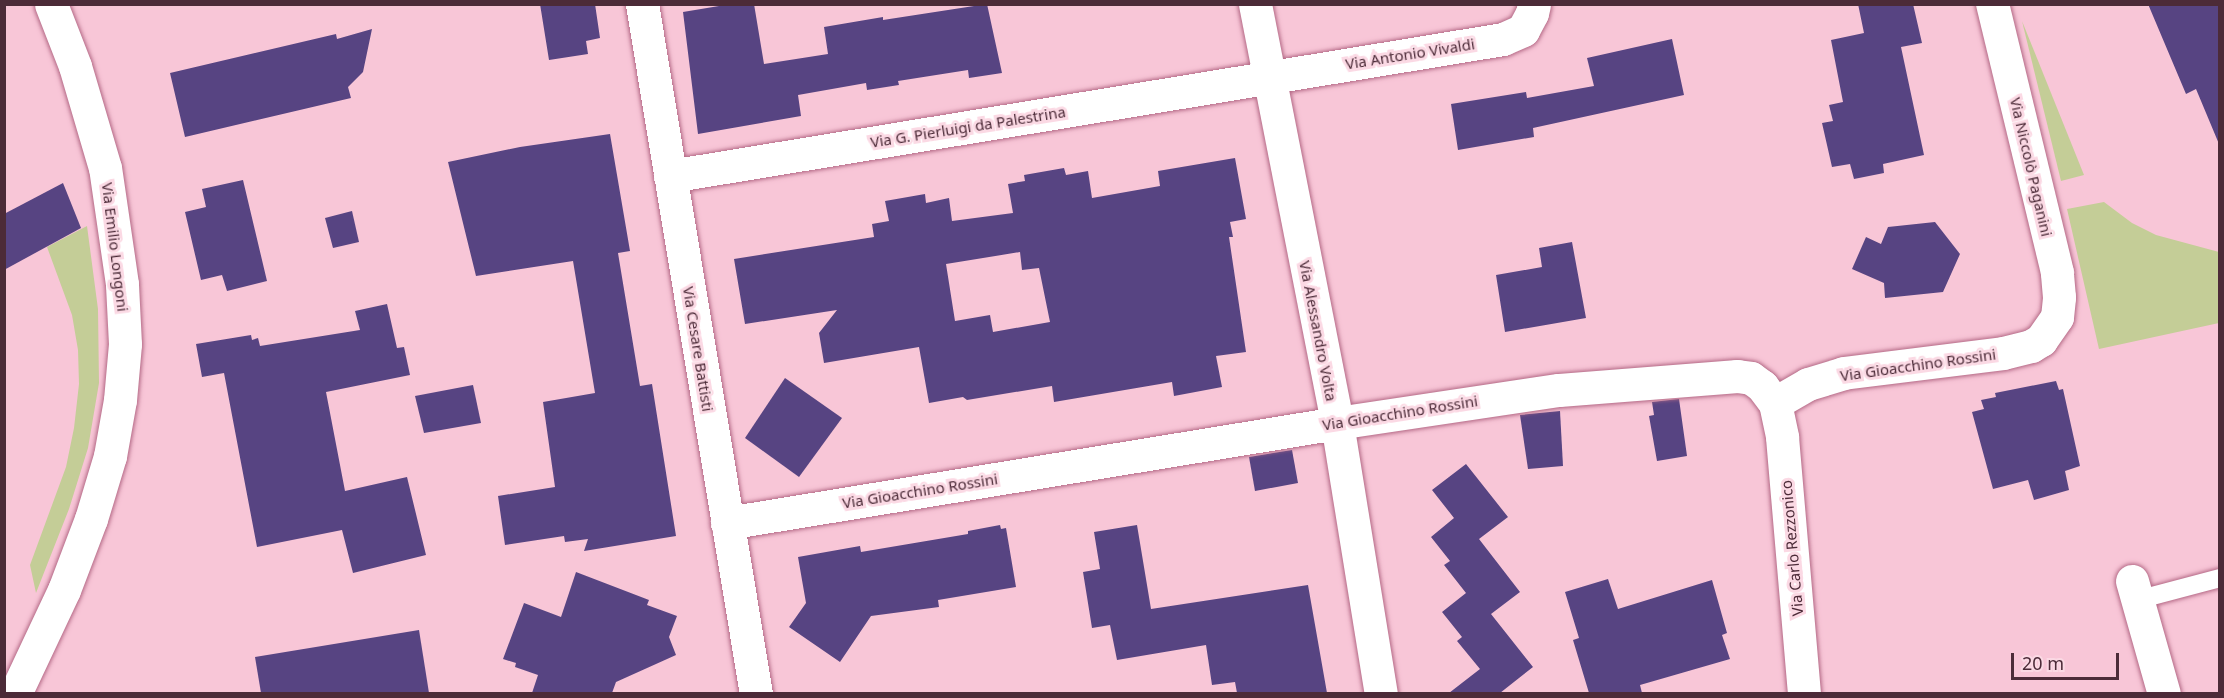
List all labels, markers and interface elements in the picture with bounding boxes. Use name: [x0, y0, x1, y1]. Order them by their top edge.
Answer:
street label: Via Antonio Vivaldi: [1344, 35, 1476, 73]
street label: Via Niccolò Paganini: [2006, 96, 2056, 238]
street label: Via G. Pierluigi da Palestrina: [869, 103, 1067, 151]
street label: Via Emilio Longoni: [98, 181, 132, 313]
street label: Via Alessandro Volta: [1296, 259, 1340, 403]
street label: Via Cesare Battisti: [679, 285, 717, 413]
street label: Via Gioacchino Rossini: [1839, 345, 1997, 385]
street label: Via Gioacchino Rossini: [1321, 392, 1479, 434]
street label: Via Gioacchino Rossini: [841, 470, 999, 512]
street label: Via Carlo Rezzonico: [1777, 479, 1807, 617]
scale bar: [2014, 641, 2122, 679]
text: 20 m: [2022, 651, 2064, 675]

